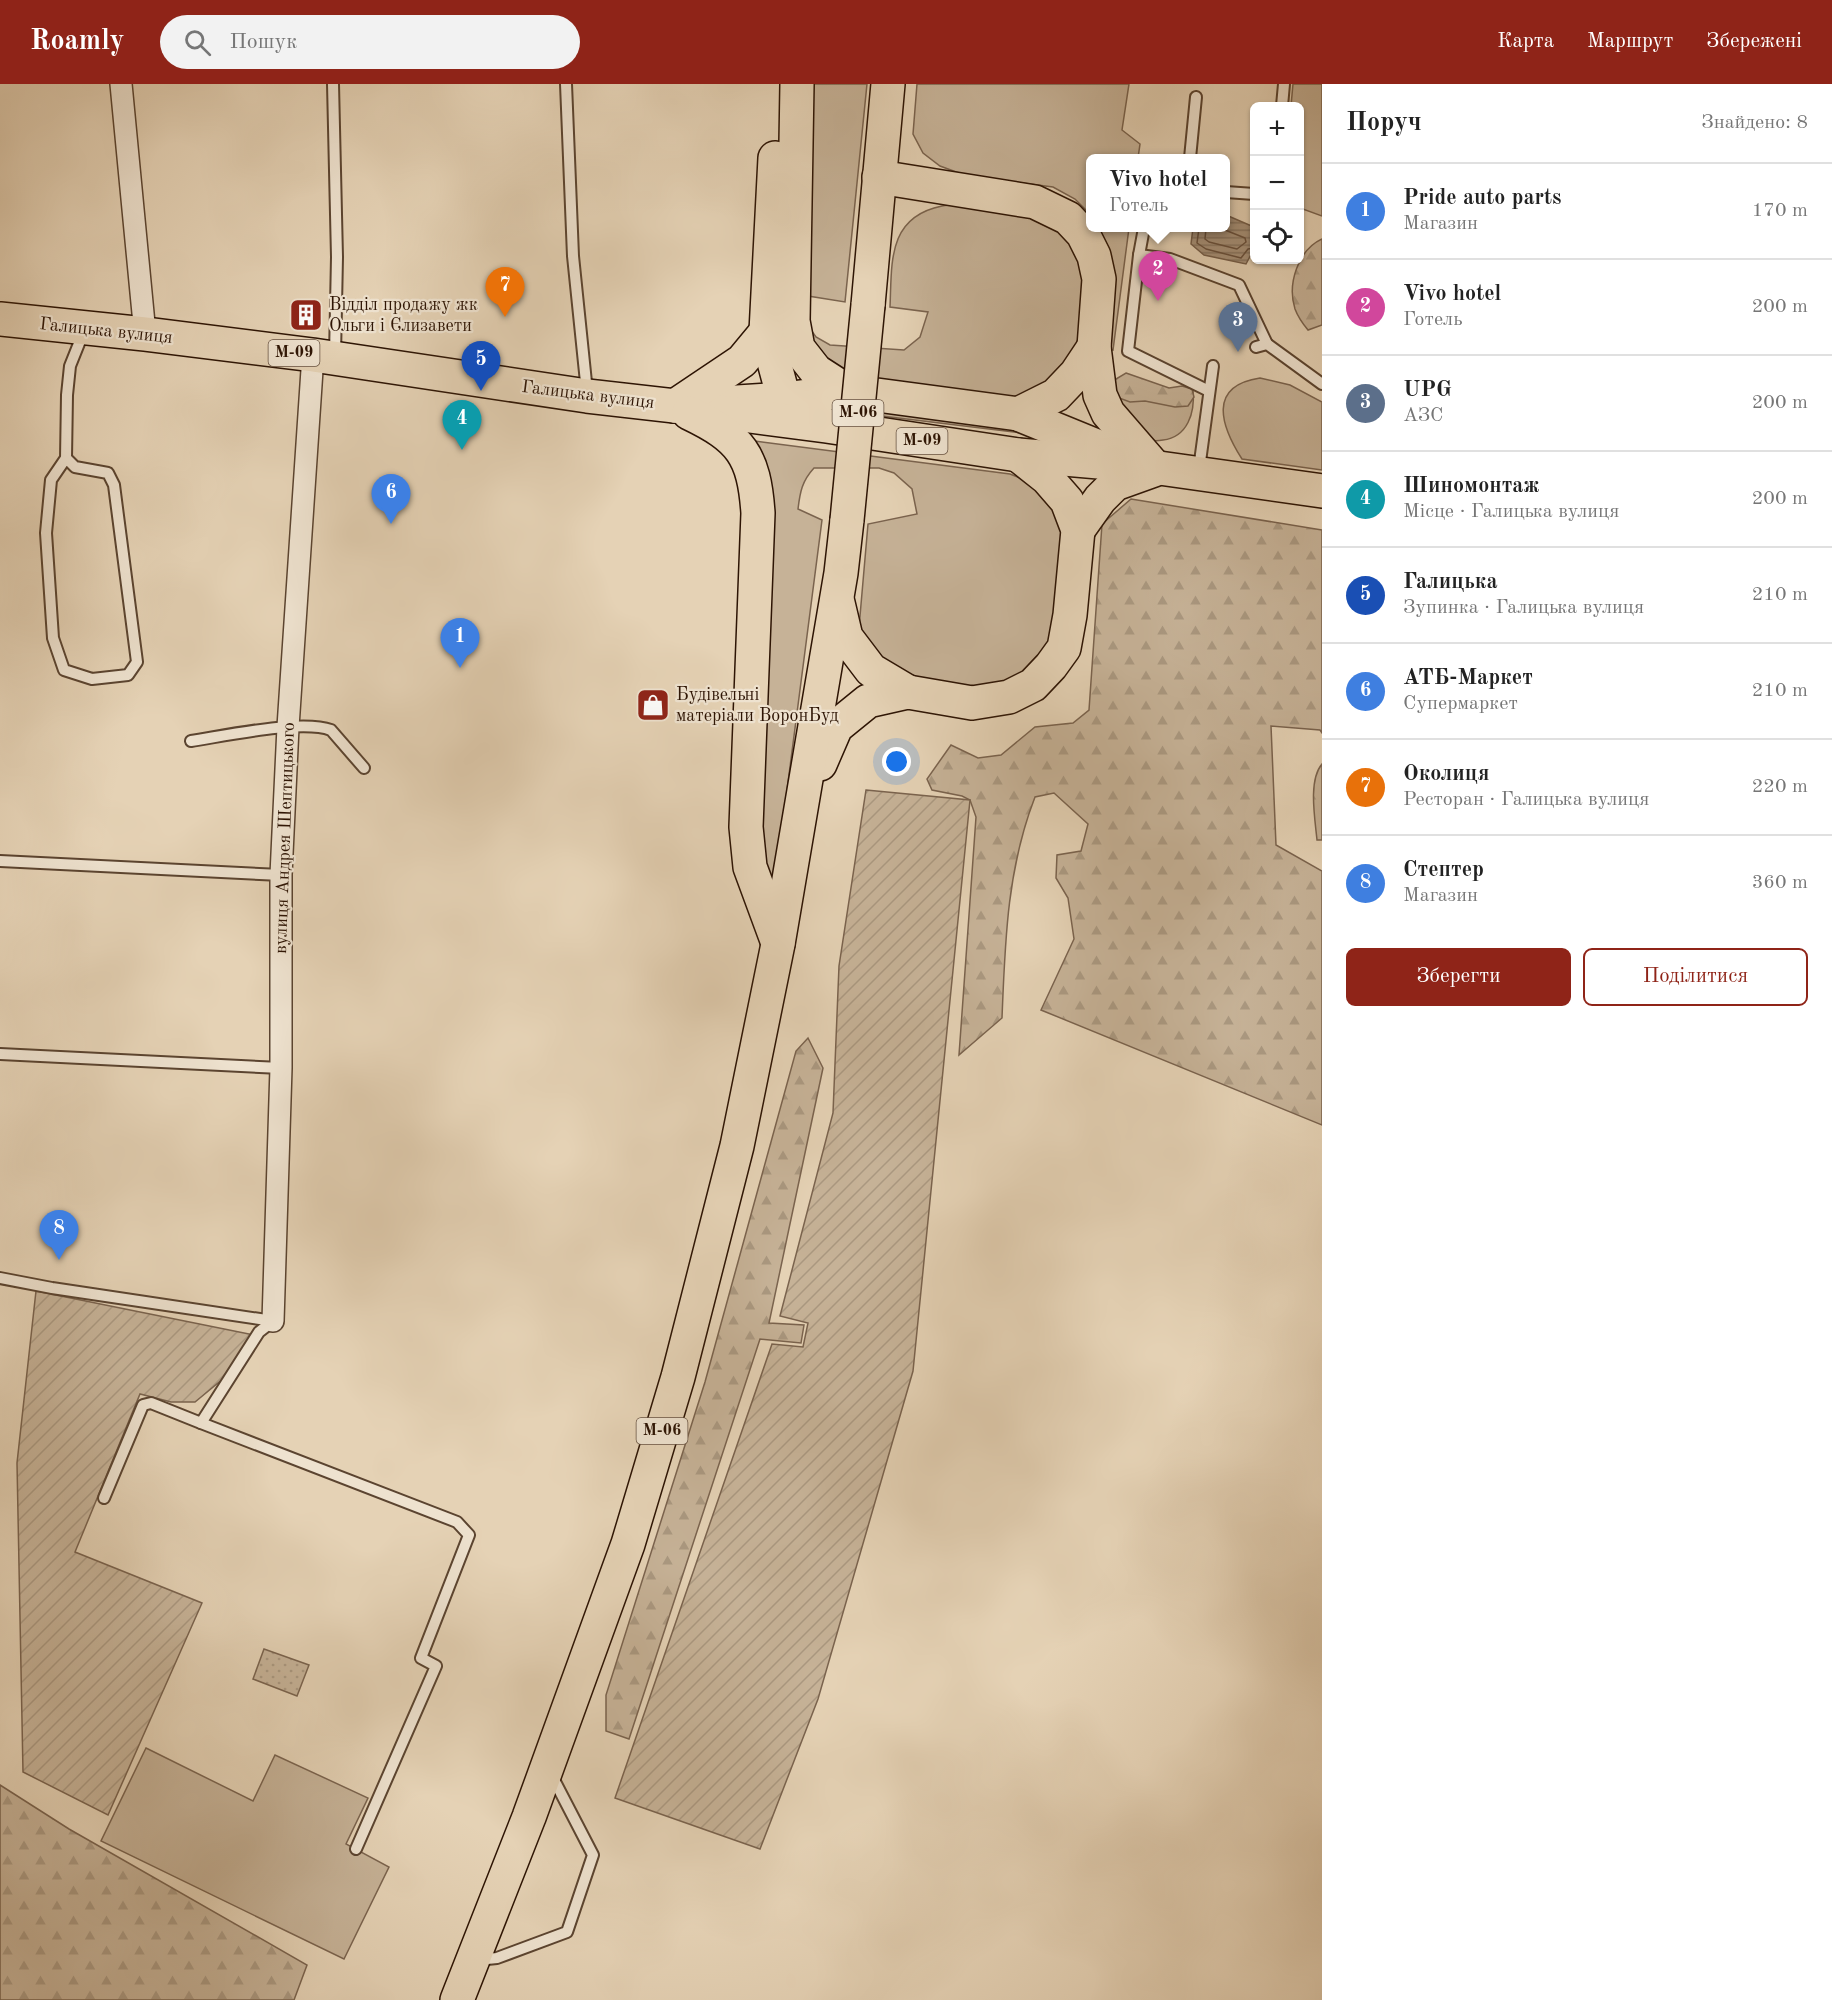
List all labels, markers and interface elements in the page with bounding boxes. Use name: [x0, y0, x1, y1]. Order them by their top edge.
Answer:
search box: [160, 15, 580, 69]
icon: search: [181, 26, 214, 59]
text: Roamly: [30, 28, 124, 56]
text: Пошук: [229, 31, 297, 53]
text: Карта: [1497, 31, 1554, 52]
text: Маршрут: [1587, 31, 1673, 52]
text: Збережені: [1706, 31, 1802, 52]
map controls: [1250, 102, 1304, 264]
button: +: [1250, 102, 1304, 156]
text: Поруч: [1346, 110, 1422, 136]
text: Знайдено: 8: [1701, 113, 1808, 133]
popup: [1086, 154, 1230, 232]
button: −: [1250, 156, 1304, 210]
text: Vivo hotel: [1109, 169, 1207, 191]
text: Pride auto parts: [1403, 187, 1562, 209]
text: Готель: [1109, 196, 1168, 216]
text: 1: [1360, 201, 1371, 221]
text: 170 m: [1752, 201, 1808, 221]
button: locate: [1250, 210, 1304, 264]
text: Магазин: [1403, 214, 1478, 234]
pin: 2: [1138, 252, 1178, 301]
pin: 7: [486, 268, 524, 317]
text: Vivo hotel: [1403, 283, 1501, 305]
place label: Відділ продажу жк Ольги і Єлизавети: [329, 296, 478, 335]
building icon: Відділ продажу жк Ольги і Єлизавети: [288, 297, 324, 333]
text: 2: [1360, 297, 1371, 317]
text: 200 m: [1752, 297, 1808, 317]
pin: 3: [1218, 302, 1258, 352]
text: Готель: [1403, 310, 1463, 330]
street label: Галицька вулиця: [39, 315, 173, 347]
road number: М-09: [268, 340, 320, 366]
pin: 5: [462, 342, 500, 391]
street label: Галицька вулиця: [521, 378, 655, 412]
text: UPG: [1403, 379, 1452, 401]
text: 3: [1360, 393, 1371, 413]
text: 200 m: [1752, 393, 1808, 413]
pin: 4: [442, 400, 482, 450]
road number: М-06: [832, 400, 884, 426]
text: АЗС: [1403, 406, 1444, 426]
road number: М-09: [896, 428, 948, 454]
pin: 6: [372, 474, 410, 524]
text: Шиномонтаж: [1403, 475, 1539, 497]
text: 4: [1360, 489, 1371, 509]
text: 200 m: [1752, 489, 1808, 509]
text: Місце · Галицька вулиця: [1403, 502, 1619, 522]
text: Галицька: [1403, 571, 1498, 593]
text: 5: [1360, 585, 1371, 605]
text: 210 m: [1752, 585, 1808, 605]
text: Зупинка · Галицька вулиця: [1403, 598, 1644, 618]
pin: 1: [440, 618, 480, 668]
text: ATБ-Маркет: [1403, 667, 1533, 689]
text: 6: [1360, 681, 1371, 701]
text: 210 m: [1752, 681, 1808, 701]
place label: Будівельні матеріали ВоронБуд: [676, 686, 839, 725]
shop icon: Будівельні матеріали ВоронБуд: [635, 687, 671, 723]
text: Супермаркет: [1403, 694, 1518, 714]
street label: вулиця Андрея Шептицького: [272, 722, 298, 954]
your location: [882, 747, 911, 776]
text: Околиця: [1403, 763, 1489, 785]
text: 7: [1360, 777, 1371, 797]
text: 220 m: [1752, 777, 1808, 797]
text: Ресторан · Галицька вулиця: [1403, 790, 1649, 810]
text: Стептер: [1403, 859, 1484, 881]
text: 8: [1360, 873, 1371, 893]
text: 360 m: [1752, 873, 1808, 893]
text: Магазин: [1403, 886, 1478, 906]
button: Зберегти: [1346, 948, 1571, 1006]
button: Поділитися: [1583, 948, 1808, 1006]
pin: 8: [40, 1210, 78, 1260]
road number: М-06: [636, 1418, 688, 1444]

